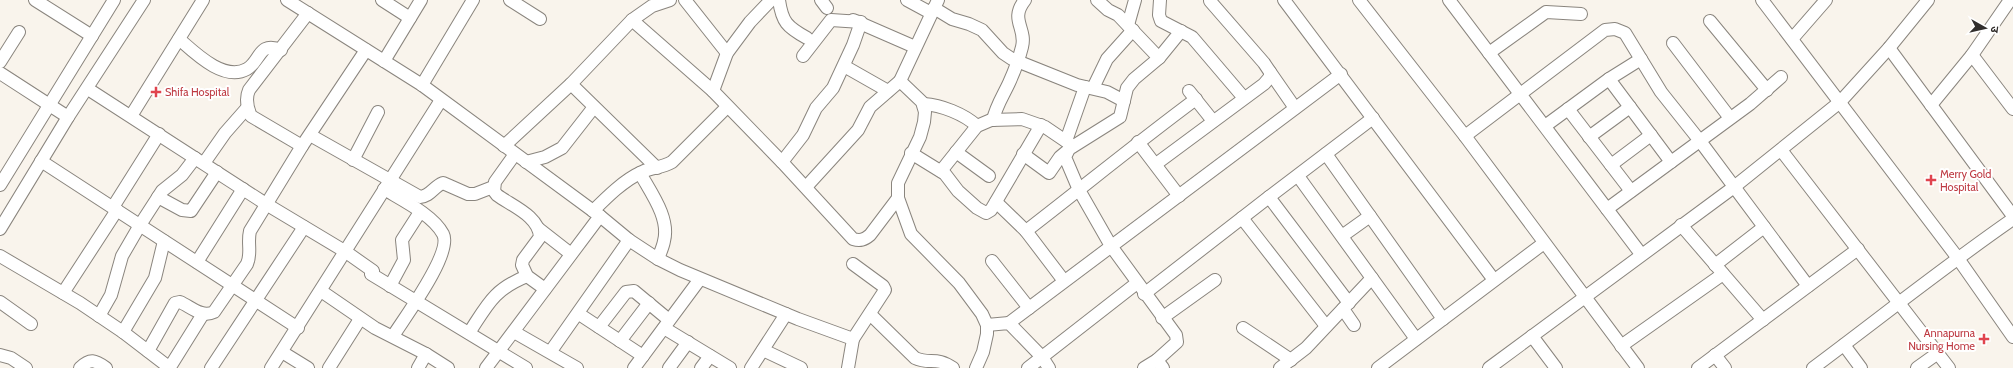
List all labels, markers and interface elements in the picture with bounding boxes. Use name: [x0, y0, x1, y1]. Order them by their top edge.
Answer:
north arrow: [1965, 8, 2005, 48]
text: उ: [1987, 25, 2002, 34]
place label: Shifa Hospital: [165, 85, 230, 99]
marker: Shifa Hospital: [150, 86, 162, 98]
place label: Merry Gold Hospital: [1940, 167, 1991, 194]
marker: Merry Gold Hospital: [1925, 174, 1937, 186]
place label: Annapurna Nursing Home: [1908, 326, 1976, 353]
marker: Annapurna Nursing Home: [1978, 333, 1990, 345]

